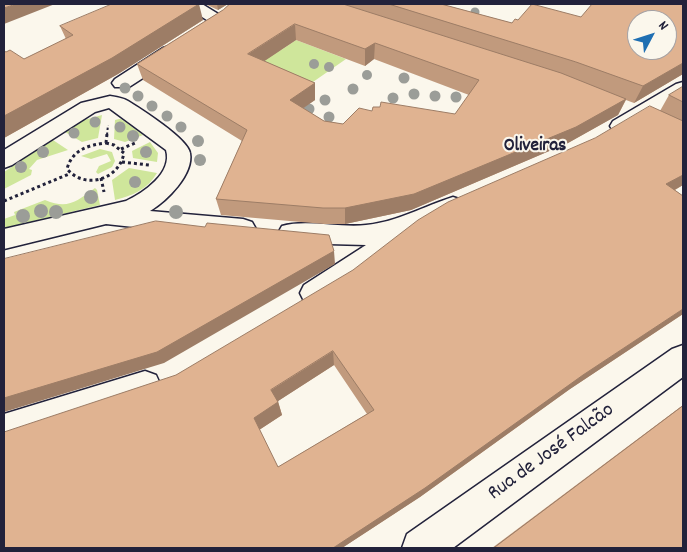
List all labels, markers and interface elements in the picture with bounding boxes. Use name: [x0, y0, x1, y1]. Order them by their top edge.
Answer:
north arrow: [627, 10, 677, 60]
text: N: [653, 17, 673, 35]
district label: Oliveiras: [504, 136, 566, 158]
street label: Rua de José Falcão: [484, 399, 620, 507]

